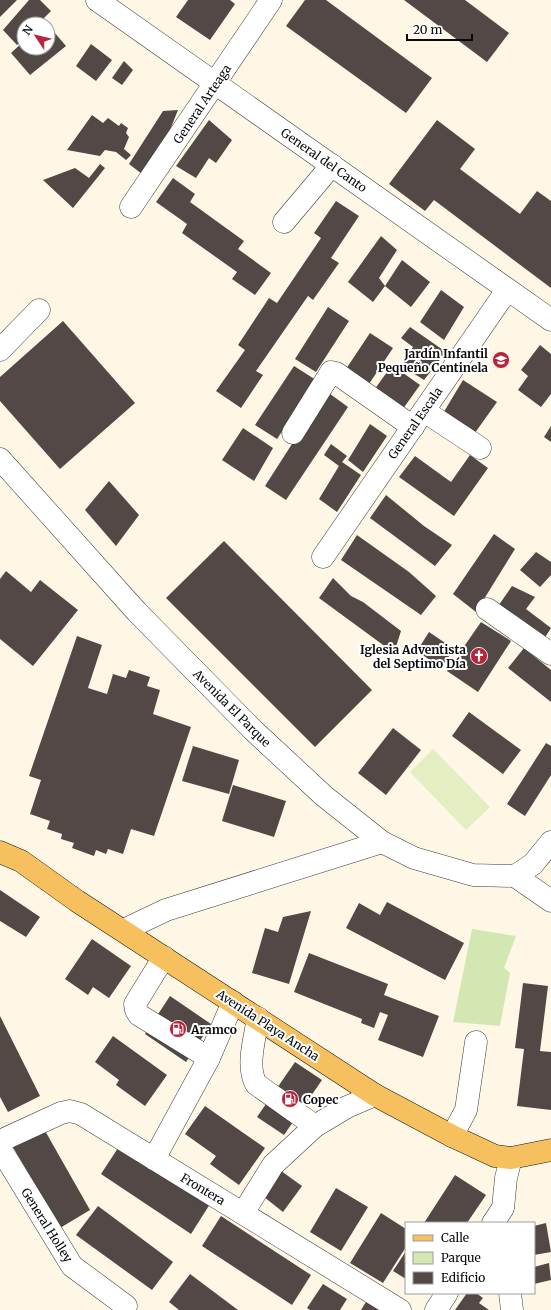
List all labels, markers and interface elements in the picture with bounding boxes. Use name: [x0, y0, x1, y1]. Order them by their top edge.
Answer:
north arrow: [16, 16, 56, 56]
scale bar: [407, 16, 472, 42]
text: N: [20, 22, 36, 38]
text: 20 m: [413, 22, 442, 37]
street label: General Arteaga: [170, 61, 234, 147]
street label: General del Canto: [278, 125, 370, 195]
place label: Jardín Infantil Pequeño Centinela: [378, 346, 488, 375]
school or university icon: Jardín Infantil Pequeño Centinela: [491, 350, 511, 370]
street label: General Escala: [385, 384, 446, 462]
place label: Iglesia Adventista del Septimo Día: [360, 642, 466, 671]
church icon: Iglesia Adventista del Septimo Día: [469, 646, 489, 666]
street label: Avenida El Parque: [189, 665, 274, 750]
street label: Avenida Playa Ancha: [213, 986, 323, 1064]
fuel station icon: Aramco: [168, 1019, 188, 1039]
place label: Aramco: [190, 1022, 237, 1037]
fuel station icon: Copec: [280, 1089, 300, 1109]
place label: Copec: [303, 1092, 338, 1107]
street label: Frontera: [178, 1170, 228, 1208]
street label: General Holley: [18, 1185, 76, 1265]
legend: [405, 1222, 535, 1294]
text: Calle: [441, 1230, 469, 1245]
text: Parque: [441, 1250, 481, 1265]
text: Edificio: [441, 1270, 485, 1285]

